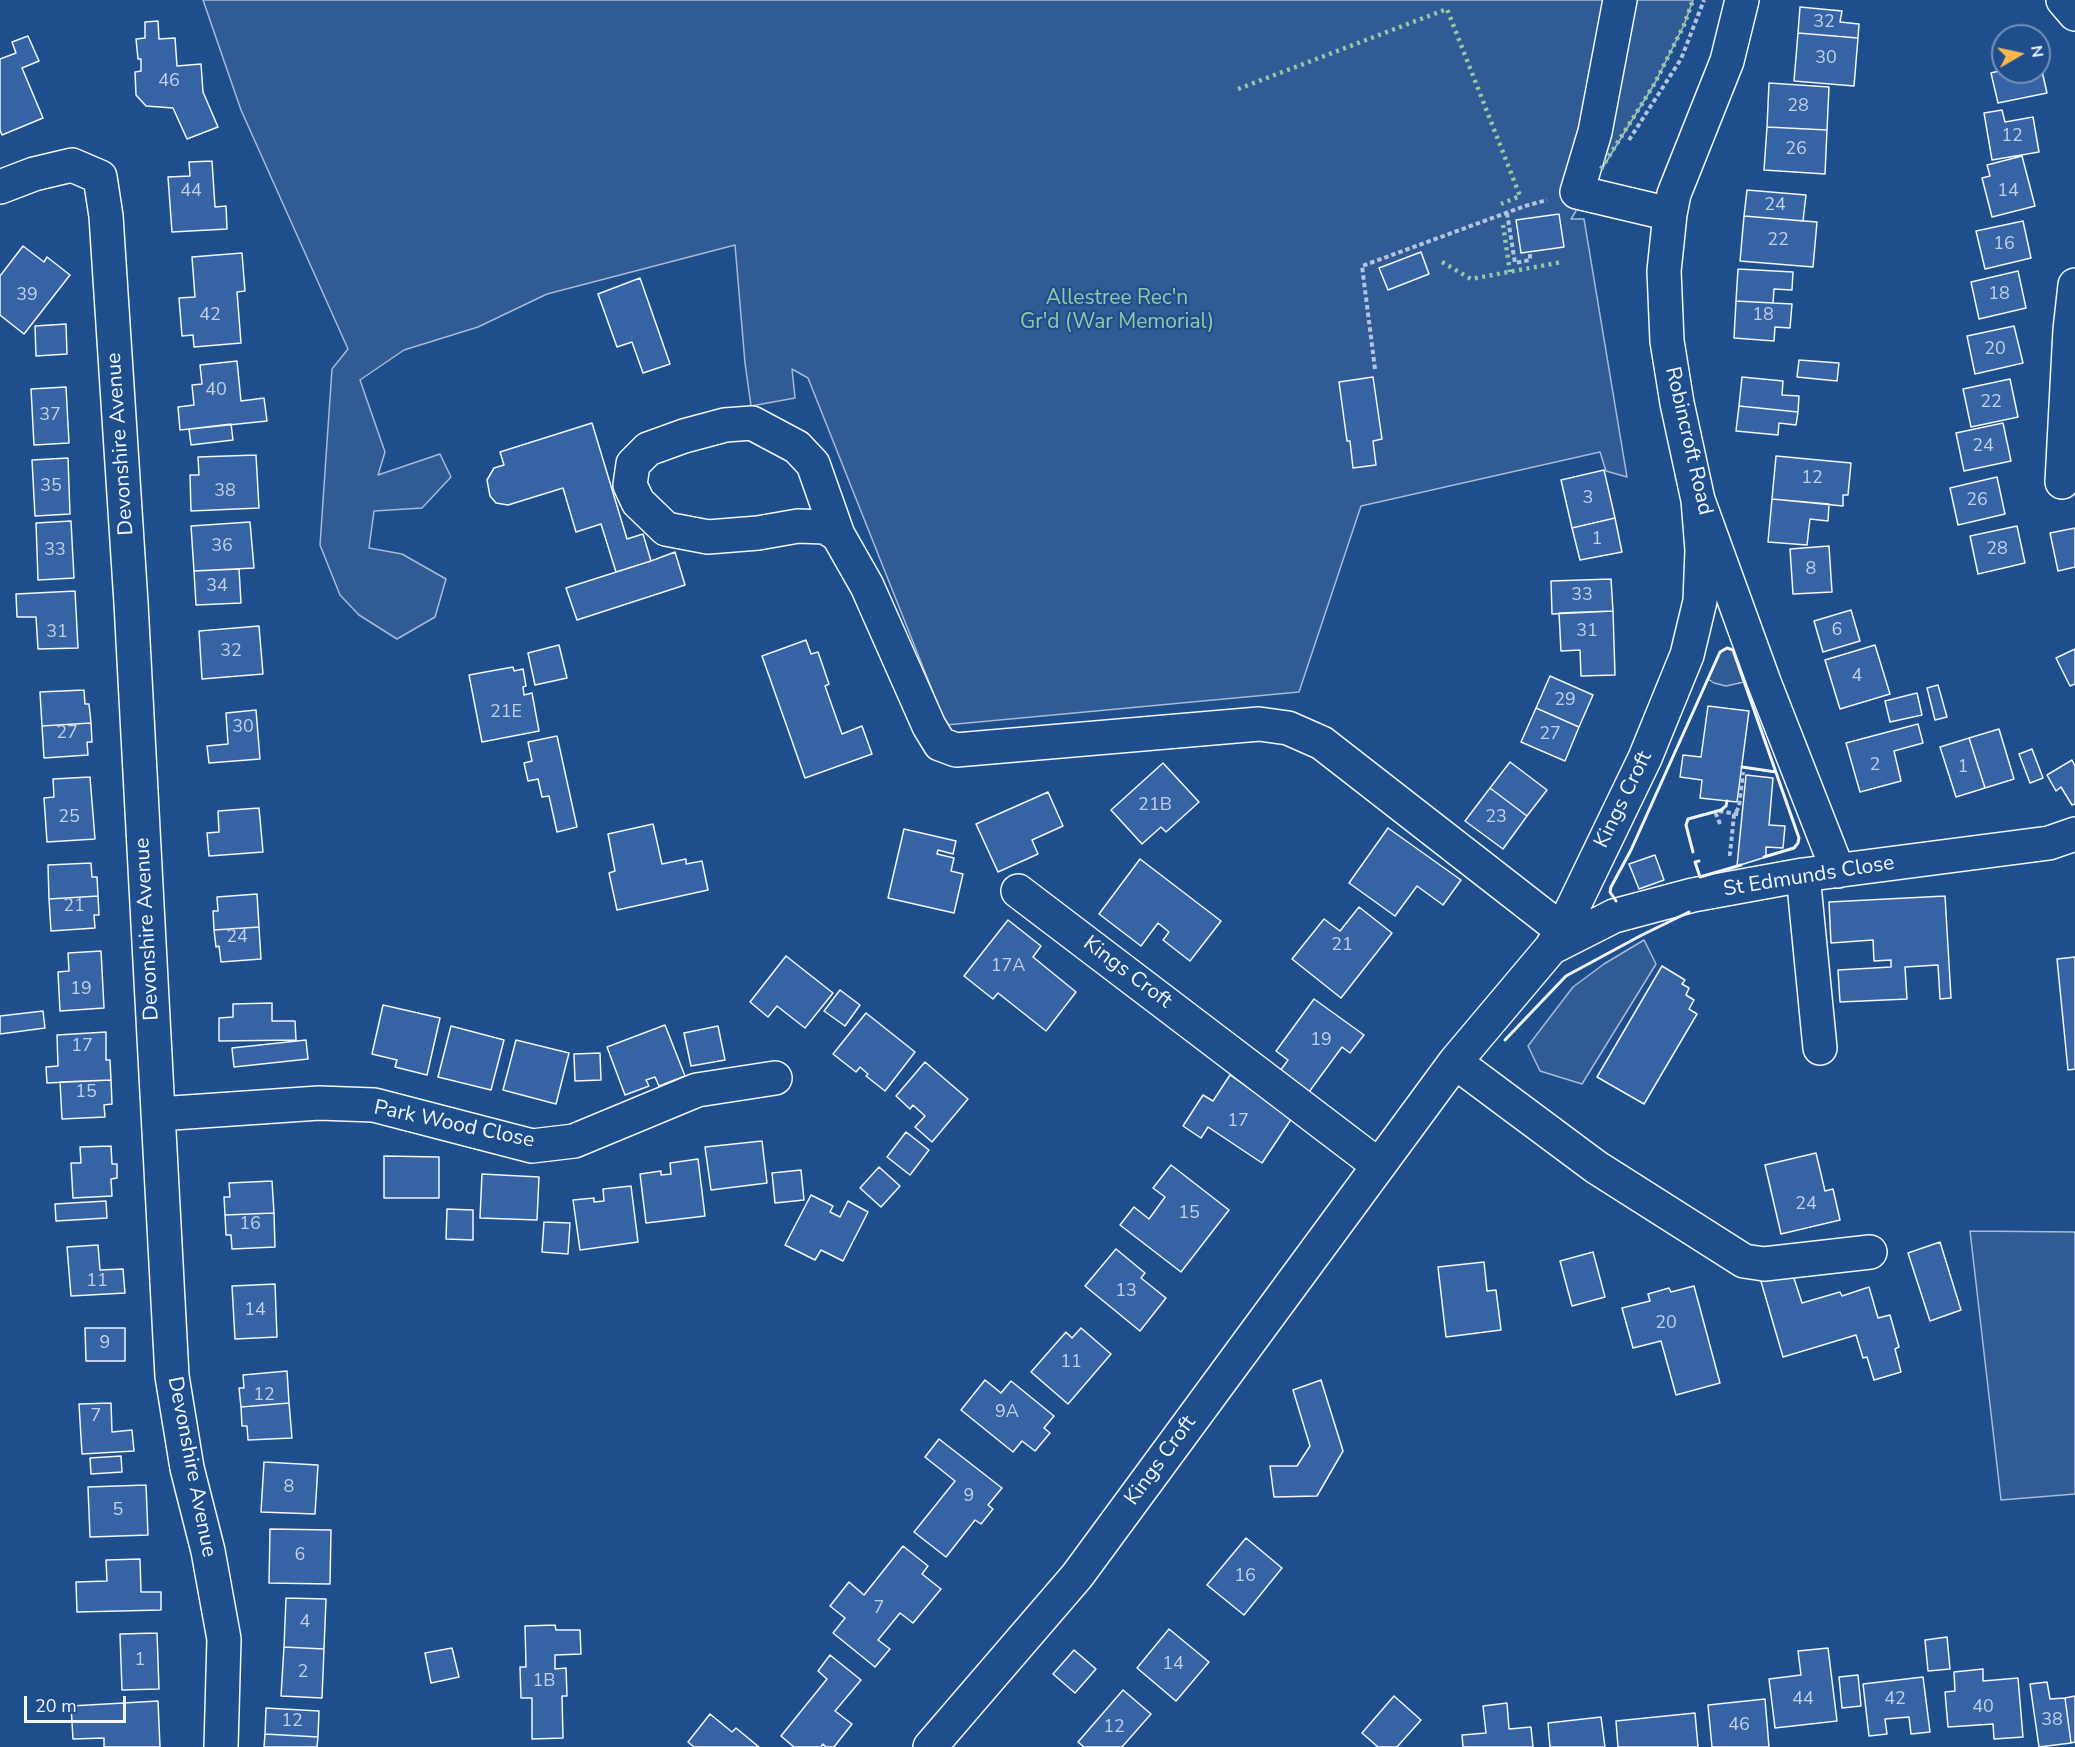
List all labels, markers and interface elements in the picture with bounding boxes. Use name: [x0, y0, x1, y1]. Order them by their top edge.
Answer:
house number: 32: [1813, 12, 1835, 34]
north arrow: [1991, 24, 2051, 84]
text: N: [2025, 44, 2049, 59]
house number: 30: [1815, 48, 1837, 70]
house number: 46: [158, 71, 180, 93]
house number: 28: [1787, 96, 1809, 118]
house number: 12: [2001, 126, 2023, 148]
house number: 26: [1785, 139, 1807, 161]
house number: 44: [180, 181, 202, 203]
house number: 14: [1997, 181, 2019, 203]
house number: 24: [1764, 195, 1786, 217]
house number: 22: [1767, 230, 1789, 252]
house number: 16: [1993, 234, 2015, 256]
house number: 18: [1988, 284, 2010, 306]
house number: 39: [16, 285, 38, 307]
park label: Allestree Rec'n Gr'd (War Memorial): [1020, 286, 1214, 336]
house number: 42: [199, 305, 221, 327]
house number: 18: [1752, 305, 1774, 327]
house number: 20: [1984, 339, 2006, 361]
street label: Devonshire Avenue: [102, 352, 140, 536]
street label: Robincroft Road: [1659, 364, 1717, 518]
house number: 40: [205, 380, 227, 402]
house number: 22: [1980, 392, 2002, 414]
house number: 37: [39, 405, 61, 427]
house number: 24: [1972, 436, 1994, 458]
house number: 12: [1801, 468, 1823, 490]
house number: 35: [40, 476, 62, 498]
house number: 38: [214, 481, 236, 503]
house number: 3: [1583, 488, 1593, 510]
house number: 26: [1966, 490, 1988, 512]
house number: 1: [1592, 529, 1602, 551]
house number: 36: [211, 536, 233, 558]
house number: 28: [1986, 539, 2008, 561]
house number: 33: [44, 540, 66, 562]
house number: 8: [1806, 559, 1816, 581]
house number: 34: [206, 576, 228, 598]
house number: 33: [1571, 585, 1593, 607]
house number: 6: [1832, 620, 1842, 642]
house number: 31: [1576, 621, 1598, 643]
house number: 31: [46, 622, 68, 644]
house number: 32: [220, 641, 242, 663]
house number: 4: [1852, 666, 1862, 688]
house number: 29: [1554, 690, 1576, 712]
house number: 21E: [490, 702, 522, 724]
house number: 30: [232, 717, 254, 739]
house number: 27: [56, 723, 78, 745]
house number: 27: [1539, 724, 1561, 746]
street label: Kings Croft: [1590, 747, 1658, 853]
house number: 2: [1870, 755, 1880, 777]
house number: 1: [1958, 757, 1968, 779]
house number: 21B: [1138, 795, 1172, 817]
house number: 25: [58, 807, 80, 829]
house number: 23: [1485, 807, 1507, 829]
street label: Devonshire Avenue: [131, 837, 165, 1021]
street label: St Edmunds Close: [1722, 851, 1896, 903]
house number: 21: [63, 896, 85, 918]
house number: 24: [226, 927, 248, 949]
street label: Kings Croft: [1078, 931, 1176, 1015]
house number: 21: [1331, 935, 1353, 957]
house number: 17A: [991, 956, 1025, 978]
house number: 19: [70, 979, 92, 1001]
house number: 19: [1310, 1030, 1332, 1052]
house number: 17: [71, 1036, 93, 1058]
house number: 15: [75, 1082, 97, 1104]
street label: Park Wood Close: [371, 1096, 537, 1154]
house number: 17: [1227, 1111, 1249, 1133]
house number: 24: [1795, 1194, 1817, 1216]
house number: 15: [1178, 1203, 1200, 1225]
house number: 16: [239, 1214, 261, 1236]
house number: 11: [86, 1271, 108, 1293]
house number: 13: [1115, 1281, 1137, 1303]
house number: 14: [244, 1300, 266, 1322]
house number: 20: [1655, 1313, 1677, 1335]
house number: 9: [100, 1333, 110, 1355]
house number: 11: [1060, 1352, 1082, 1374]
street label: Devonshire Avenue: [161, 1375, 221, 1559]
house number: 12: [253, 1385, 275, 1407]
house number: 9A: [995, 1402, 1019, 1424]
house number: 7: [91, 1406, 101, 1428]
street label: Kings Croft: [1120, 1411, 1202, 1511]
house number: 8: [284, 1477, 294, 1499]
house number: 9: [964, 1486, 974, 1508]
house number: 5: [113, 1500, 123, 1522]
house number: 6: [295, 1545, 305, 1567]
house number: 16: [1234, 1566, 1256, 1588]
house number: 7: [874, 1598, 884, 1620]
house number: 4: [300, 1612, 310, 1634]
house number: 1: [135, 1650, 145, 1672]
house number: 14: [1162, 1654, 1184, 1676]
house number: 2: [298, 1662, 308, 1684]
house number: 1B: [533, 1671, 555, 1693]
scale bar: [27, 1684, 129, 1722]
house number: 44: [1792, 1689, 1814, 1711]
house number: 42: [1884, 1689, 1906, 1711]
text: 20 m: [35, 1694, 77, 1718]
house number: 40: [1972, 1697, 1994, 1719]
house number: 38: [2041, 1710, 2063, 1732]
house number: 12: [281, 1711, 303, 1733]
house number: 46: [1728, 1715, 1750, 1737]
house number: 12: [1103, 1717, 1125, 1739]

